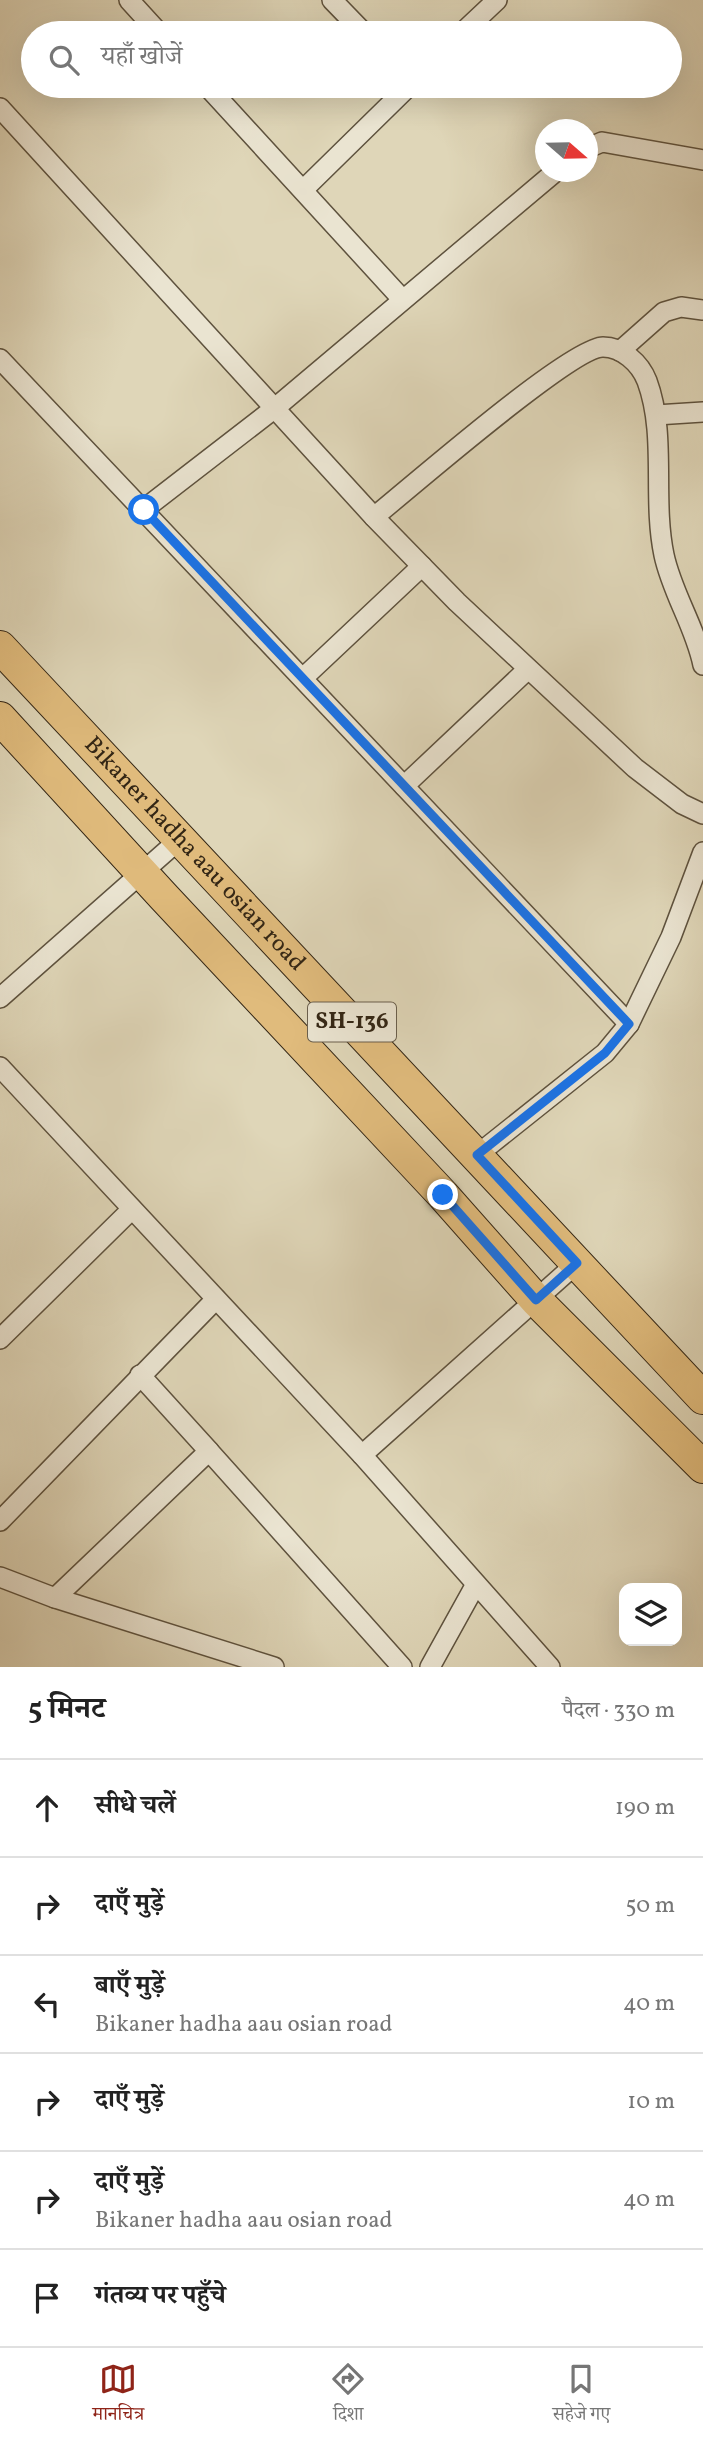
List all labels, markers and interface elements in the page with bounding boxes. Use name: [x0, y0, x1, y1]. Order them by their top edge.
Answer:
search box: [21, 21, 682, 98]
text: यहाँ खोजें: [101, 39, 182, 75]
icon: search: [45, 41, 83, 79]
north arrow: [535, 119, 598, 182]
route start: [128, 494, 159, 525]
street label: Bikaner hadha aau osian road: [76, 729, 313, 979]
road number: SH-136: [308, 1002, 396, 1042]
route end: [427, 1179, 458, 1210]
map controls: [619, 1583, 682, 1646]
button: layers: [619, 1583, 682, 1646]
text: 5 मिनट: [28, 1689, 105, 1731]
text: पैदल · 330 m: [562, 1695, 675, 1727]
text: सीधे चलें: [95, 1788, 176, 1824]
icon: ahead: [28, 1789, 66, 1827]
text: 190 m: [615, 1792, 675, 1824]
text: दाएँ मुड़ें: [95, 1886, 164, 1922]
icon: right: [28, 1887, 66, 1925]
text: 50 m: [626, 1890, 675, 1922]
text: बाएँ मुड़ें: [95, 1968, 165, 2004]
icon: left: [28, 1985, 66, 2023]
text: 40 m: [623, 1988, 675, 2020]
text: Bikaner hadha aau osian road: [95, 2009, 393, 2041]
text: दाएँ मुड़ें: [95, 2082, 164, 2118]
icon: right: [28, 2083, 66, 2121]
text: 10 m: [627, 2086, 675, 2118]
text: दाएँ मुड़ें: [95, 2164, 164, 2200]
icon: right: [28, 2181, 66, 2219]
text: 40 m: [623, 2184, 675, 2216]
text: Bikaner hadha aau osian road: [95, 2205, 393, 2237]
text: गंतव्य पर पहुँचे: [95, 2278, 226, 2314]
icon: arrive: [28, 2279, 66, 2317]
tab: मानचित्र: [93, 2360, 144, 2432]
tab: दिशा: [329, 2360, 367, 2432]
tab: सहेजे गए: [553, 2360, 610, 2432]

